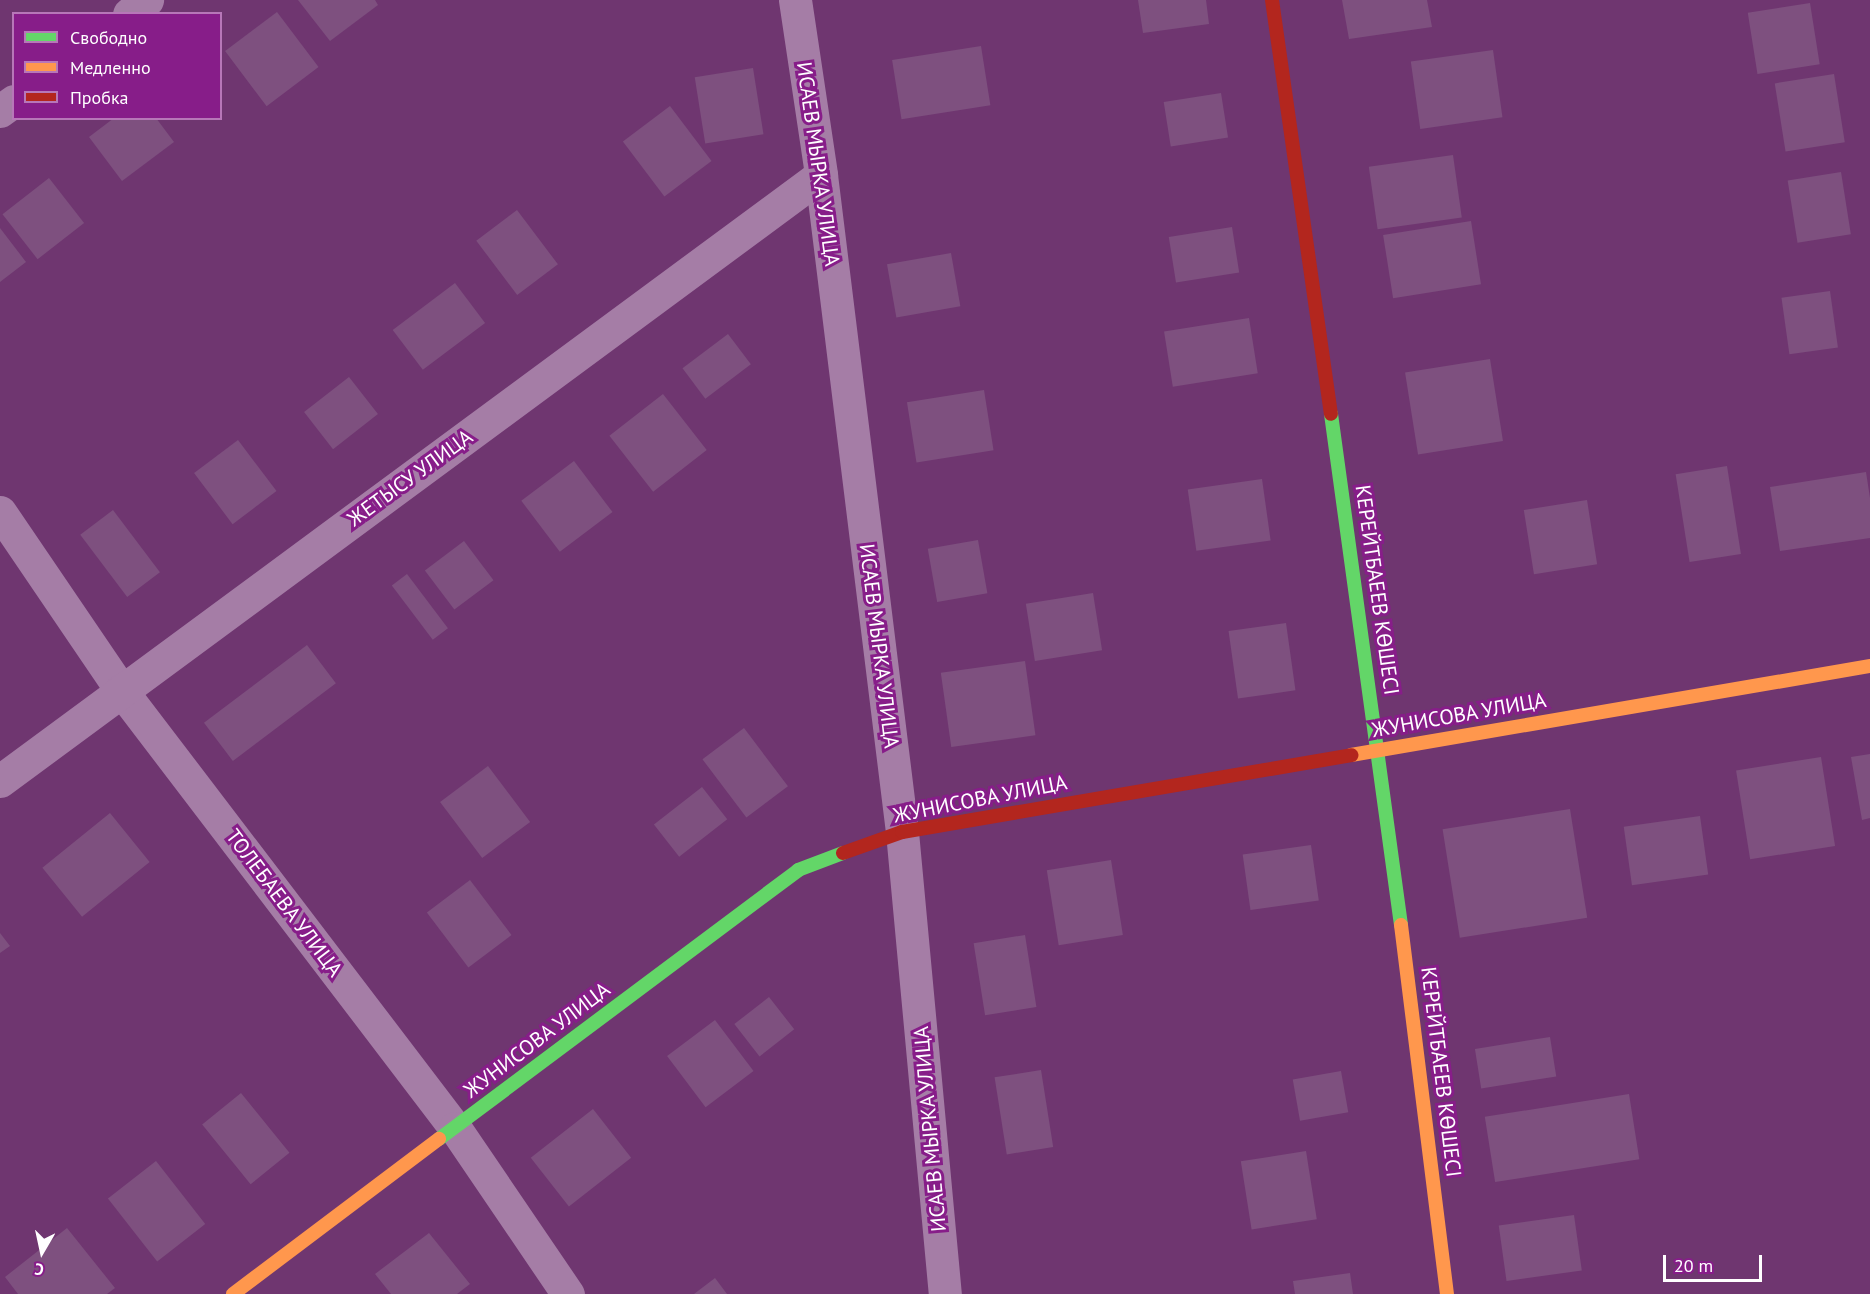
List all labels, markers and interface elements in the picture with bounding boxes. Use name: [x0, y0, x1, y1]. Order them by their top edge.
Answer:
legend: [12, 12, 222, 120]
text: Свободно: [70, 26, 147, 49]
text: Медленно: [70, 56, 151, 79]
street label: ИСАЕВ МЫРКА УЛИЦА: [791, 60, 845, 268]
text: Пробка: [70, 86, 128, 109]
street label: ЖЕТЫСУ УЛИЦА: [342, 424, 478, 532]
street label: КЕРЕЙТБАЕЕВ КӨШЕСІ: [1350, 483, 1404, 697]
street label: ИСАЕВ МЫРКА УЛИЦА: [854, 542, 904, 750]
street label: ЖУНИСОВА УЛИЦА: [1369, 687, 1549, 743]
street label: ЖУНИСОВА УЛИЦА: [890, 770, 1070, 828]
street label: ТОЛЕБАЕВА УЛИЦА: [220, 824, 348, 982]
street label: КЕРЕЙТБАЕЕВ КӨШЕСІ: [1416, 965, 1466, 1179]
street label: ЖУНИСОВА УЛИЦА: [458, 976, 616, 1104]
street label: ИСАЕВ МЫРКА УЛИЦА: [908, 1025, 952, 1233]
north arrow: [12, 1222, 72, 1282]
scale bar: [1666, 1243, 1765, 1281]
text: 20 m: [1674, 1254, 1713, 1277]
text: С: [33, 1259, 45, 1280]

